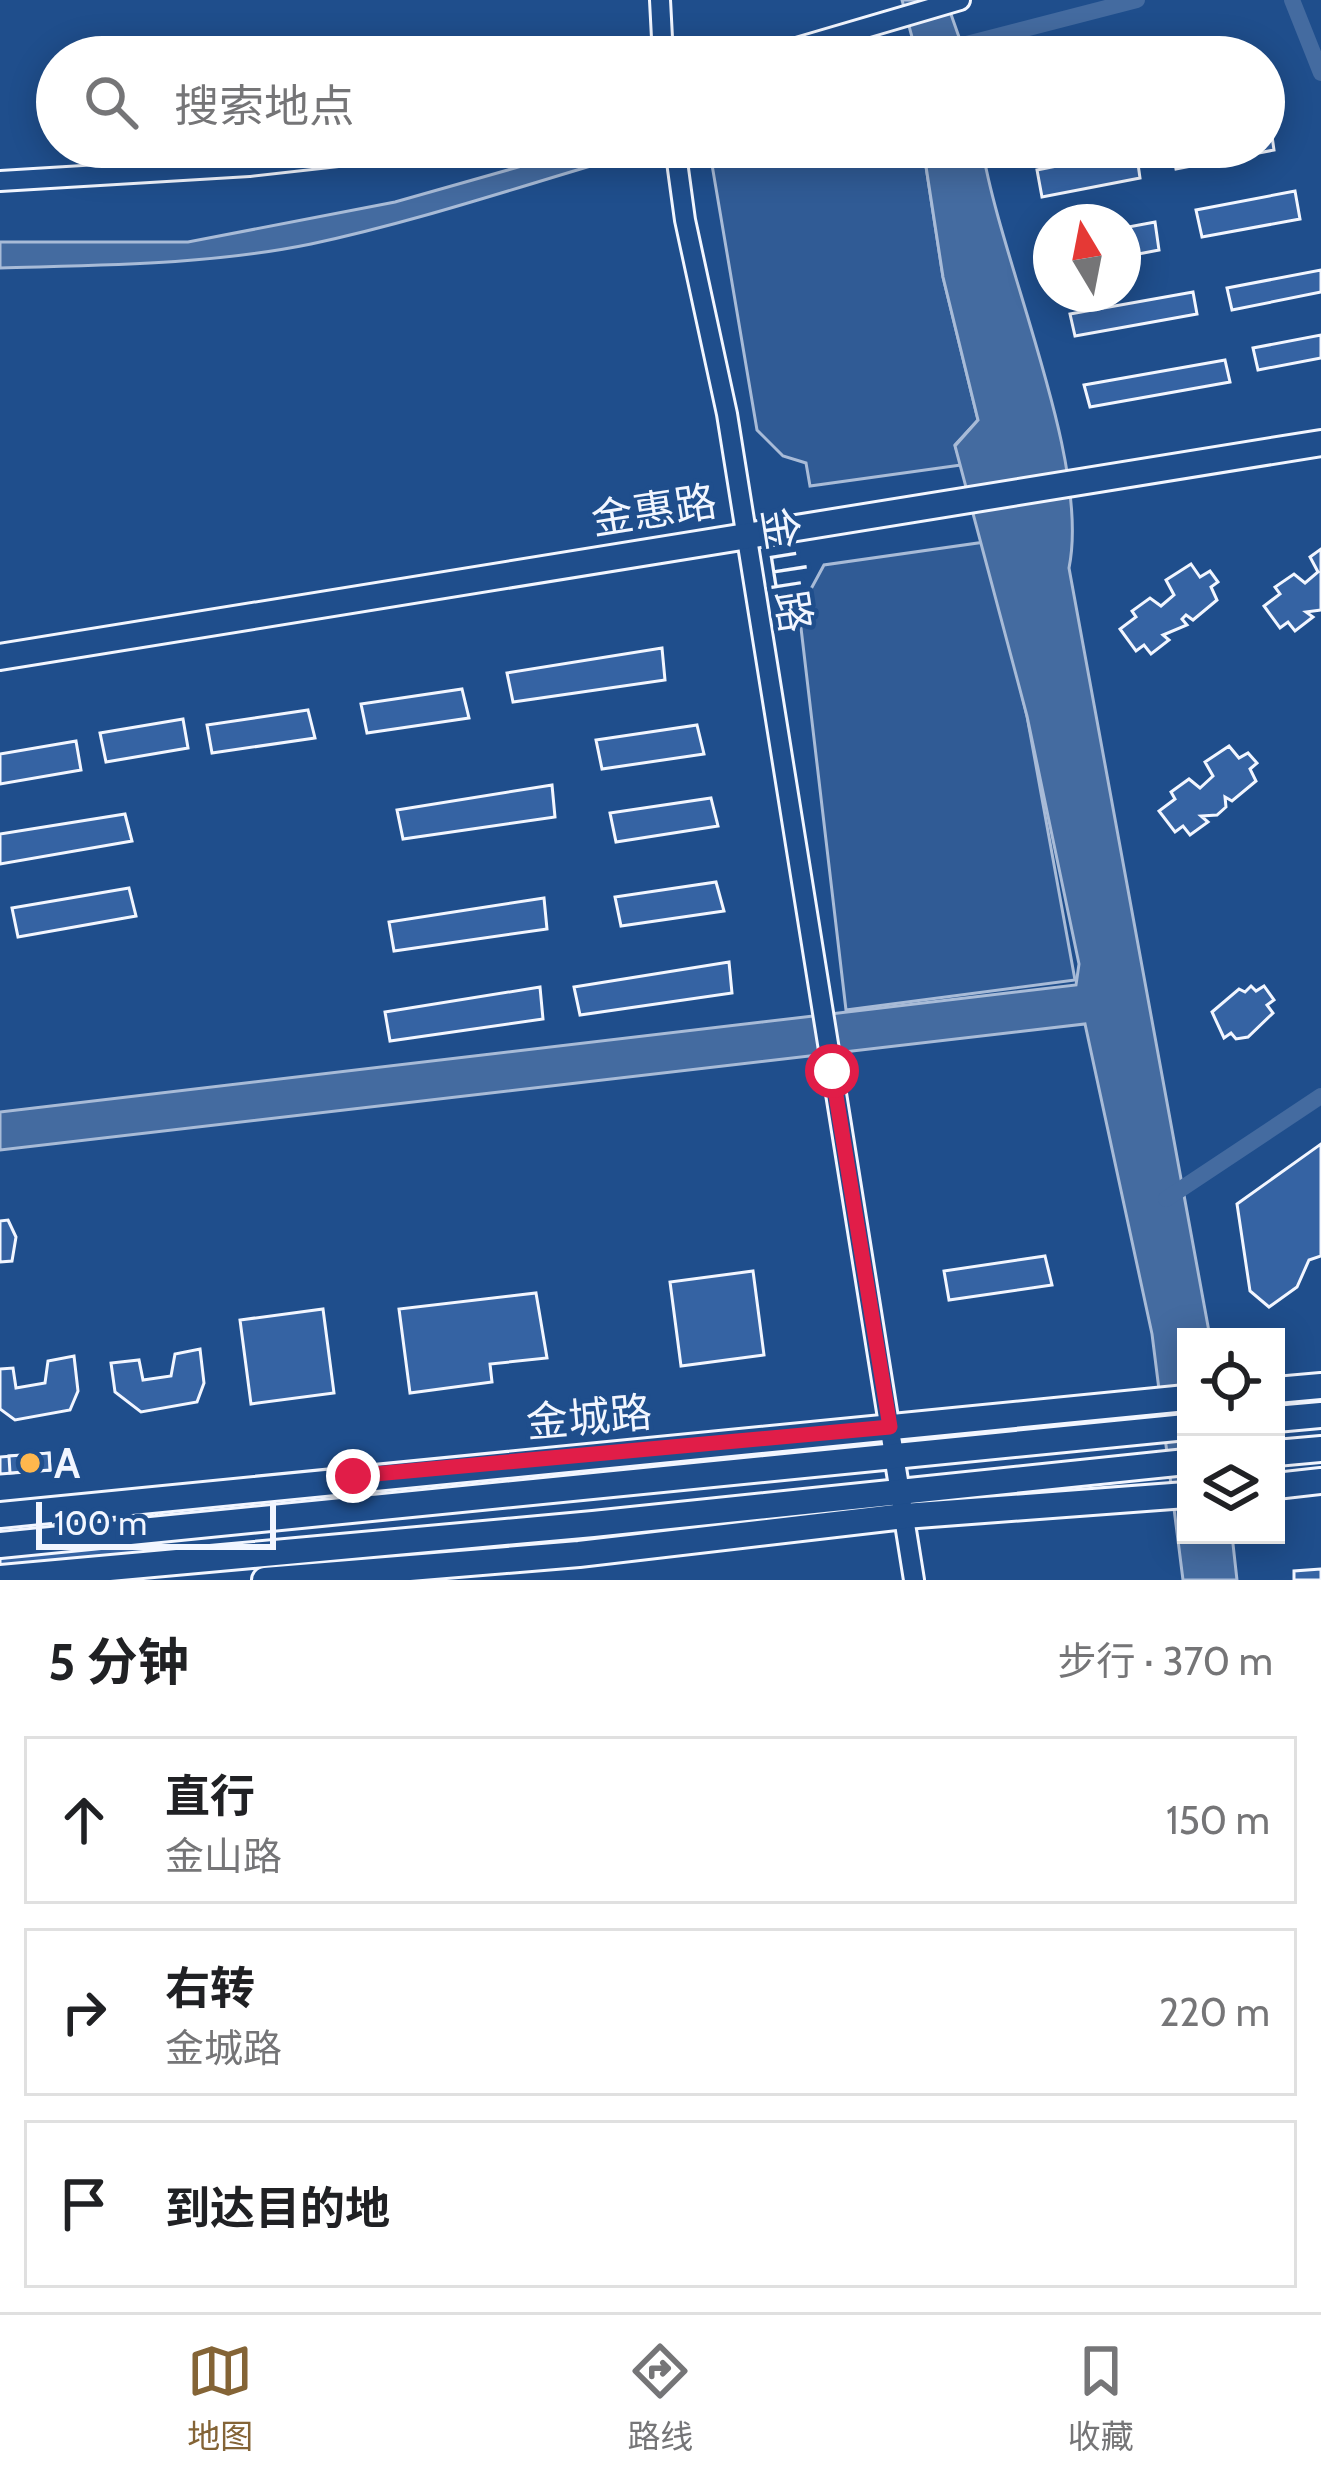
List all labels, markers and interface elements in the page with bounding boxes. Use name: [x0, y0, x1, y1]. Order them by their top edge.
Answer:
search box: [36, 36, 1285, 168]
icon: search: [78, 69, 144, 135]
text: 搜索地点: [174, 79, 354, 133]
north arrow: [1033, 204, 1141, 312]
street label: 金惠路: [588, 474, 720, 546]
street label: 金山路: [751, 504, 823, 636]
route start: [805, 1044, 859, 1098]
map controls: [1177, 1328, 1285, 1544]
button: locate: [1177, 1328, 1285, 1436]
street label: 金城路: [524, 1386, 654, 1448]
button: layers: [1177, 1436, 1285, 1544]
place label: A: [54, 1437, 81, 1489]
route end: [326, 1449, 380, 1503]
marker: A: [17, 1450, 43, 1476]
scale bar: [36, 1496, 276, 1549]
text: 100 m: [54, 1503, 147, 1543]
text: 5 分钟: [48, 1631, 189, 1693]
text: 步行 · 370 m: [1058, 1637, 1273, 1685]
text: 直行: [165, 1769, 255, 1823]
icon: ahead: [51, 1787, 117, 1853]
text: 150 m: [1166, 1796, 1270, 1844]
text: 金山路: [165, 1832, 282, 1880]
text: 右转: [165, 1961, 255, 2015]
icon: right: [51, 1979, 117, 2045]
text: 220 m: [1159, 1988, 1270, 2036]
text: 金城路: [165, 2024, 282, 2072]
icon: arrive: [51, 2171, 117, 2237]
text: 到达目的地: [165, 2181, 390, 2235]
tab: 地图: [187, 2338, 253, 2458]
tab: 路线: [627, 2338, 693, 2458]
tab: 收藏: [1068, 2338, 1134, 2458]

